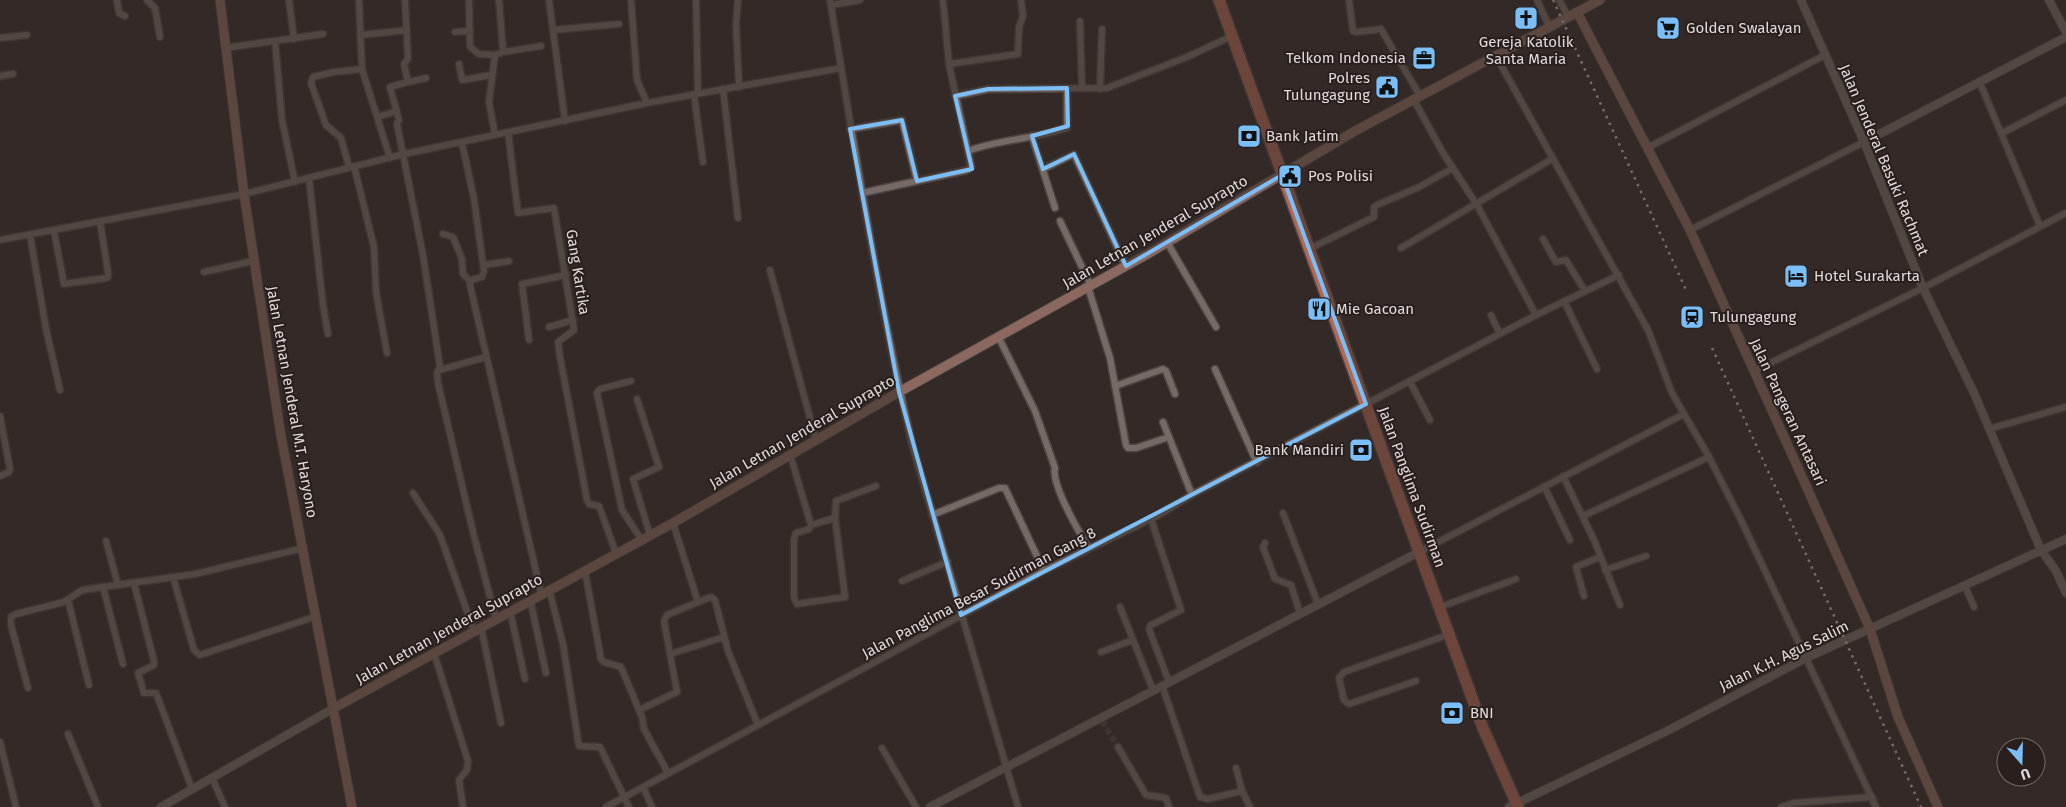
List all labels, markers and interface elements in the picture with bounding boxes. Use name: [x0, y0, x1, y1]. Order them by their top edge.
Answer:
church icon: Gereja Katolik Santa Maria: [1513, 5, 1539, 31]
supermarket icon: Golden Swalayan: [1655, 15, 1681, 41]
place label: Golden Swalayan: [1686, 19, 1802, 37]
place label: Gereja Katolik Santa Maria: [1479, 33, 1574, 68]
office icon: Telkom Indonesia: [1411, 45, 1437, 71]
place label: Telkom Indonesia: [1286, 49, 1406, 67]
street label: Jalan Jenderal Basuki Rachmat: [1835, 61, 1933, 259]
place label: Polres Tulungagung: [1284, 69, 1370, 104]
public building icon: Polres Tulungagung: [1374, 74, 1400, 100]
bank icon: Bank Jatim: [1236, 123, 1262, 149]
place label: Bank Jatim: [1266, 127, 1339, 145]
public building icon: Pos Polisi: [1277, 163, 1303, 189]
place label: Pos Polisi: [1308, 167, 1373, 185]
street label: Jalan Letnan Jenderal Suprapto: [1059, 172, 1251, 292]
street label: Gang Kartika: [562, 228, 594, 316]
hotel icon: Hotel Surakarta: [1783, 263, 1809, 289]
place label: Hotel Surakarta: [1814, 267, 1920, 285]
street label: Jalan Letnan Jenderal M.T. Haryono: [263, 285, 321, 519]
restaurant icon: Mie Gacoan: [1306, 296, 1332, 322]
place label: Mie Gacoan: [1336, 300, 1414, 318]
station icon: Tulungagung: [1679, 304, 1705, 330]
place label: Tulungagung: [1710, 308, 1796, 326]
street label: Jalan Pangeran Antasari: [1746, 336, 1830, 488]
street label: Jalan Letnan Jenderal Suprapto: [706, 372, 898, 492]
street label: Jalan Panglima Sudirman: [1375, 404, 1449, 570]
bank icon: Bank Mandiri: [1348, 437, 1374, 463]
place label: Bank Mandiri: [1254, 441, 1344, 459]
street label: Jalan Panglima Besar Sudirman Gang 8: [859, 523, 1099, 663]
street label: Jalan Letnan Jenderal Suprapto: [353, 570, 545, 688]
street label: Jalan K.H. Agus Salim: [1716, 617, 1852, 695]
bank icon: BNI: [1439, 700, 1465, 726]
place label: BNI: [1470, 704, 1494, 722]
north arrow: [1996, 737, 2046, 787]
text: U: [2018, 764, 2032, 783]

